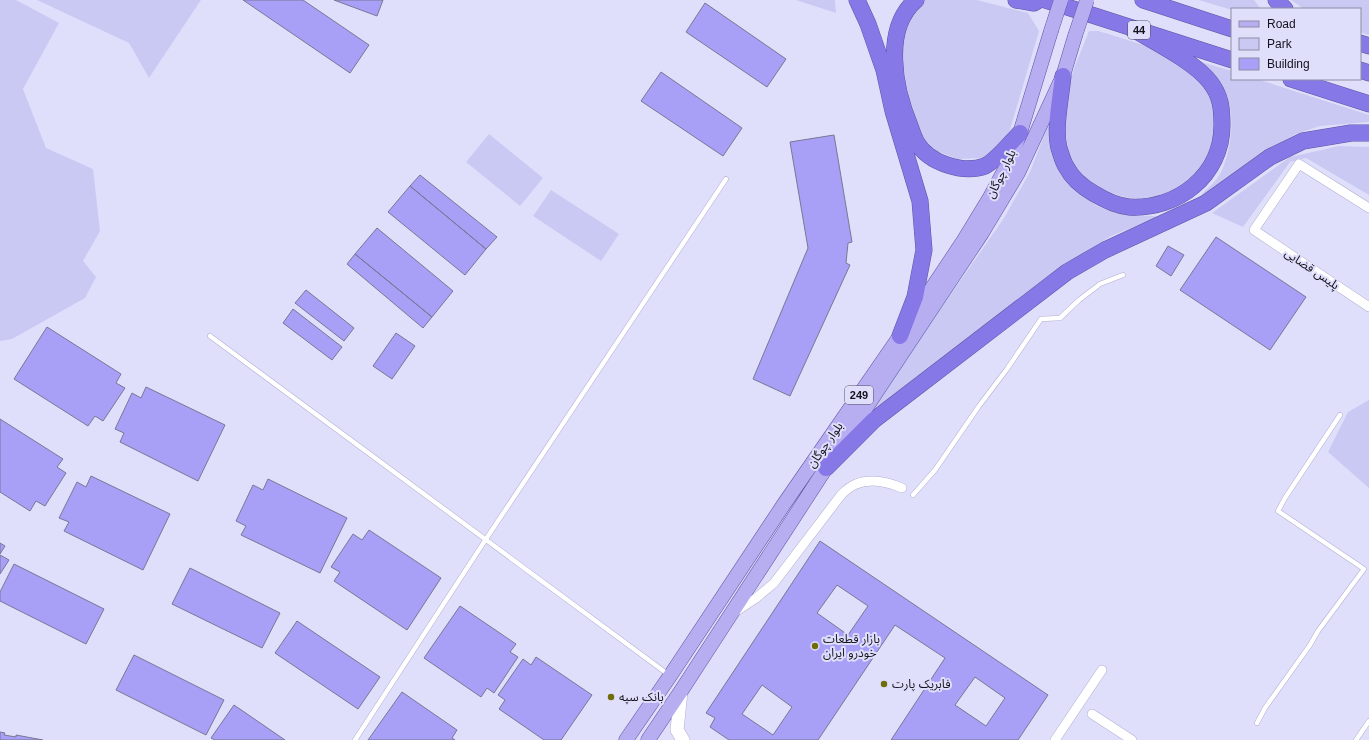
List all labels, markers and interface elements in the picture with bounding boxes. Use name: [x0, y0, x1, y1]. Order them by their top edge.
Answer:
legend: [1231, 8, 1361, 80]
text: Road: [1267, 17, 1296, 31]
road number: 44: [1128, 21, 1150, 39]
text: Park: [1267, 37, 1293, 51]
text: Building: [1267, 57, 1310, 71]
street label: بلوار چوگان: [983, 147, 1020, 201]
street label: پلیس قضایی: [1281, 246, 1342, 293]
road number: 249: [845, 386, 873, 404]
street label: بلوار چوگان: [804, 419, 847, 471]
place label: بازار قطعات خودرو ایران: [823, 632, 880, 660]
marker: بازار قطعات خودرو ایران: [810, 641, 820, 651]
place label: فابریک پارت: [892, 677, 951, 692]
marker: فابریک پارت: [879, 679, 889, 689]
place label: بانک سپه: [619, 690, 664, 705]
marker: بانک سپه: [606, 692, 616, 702]

